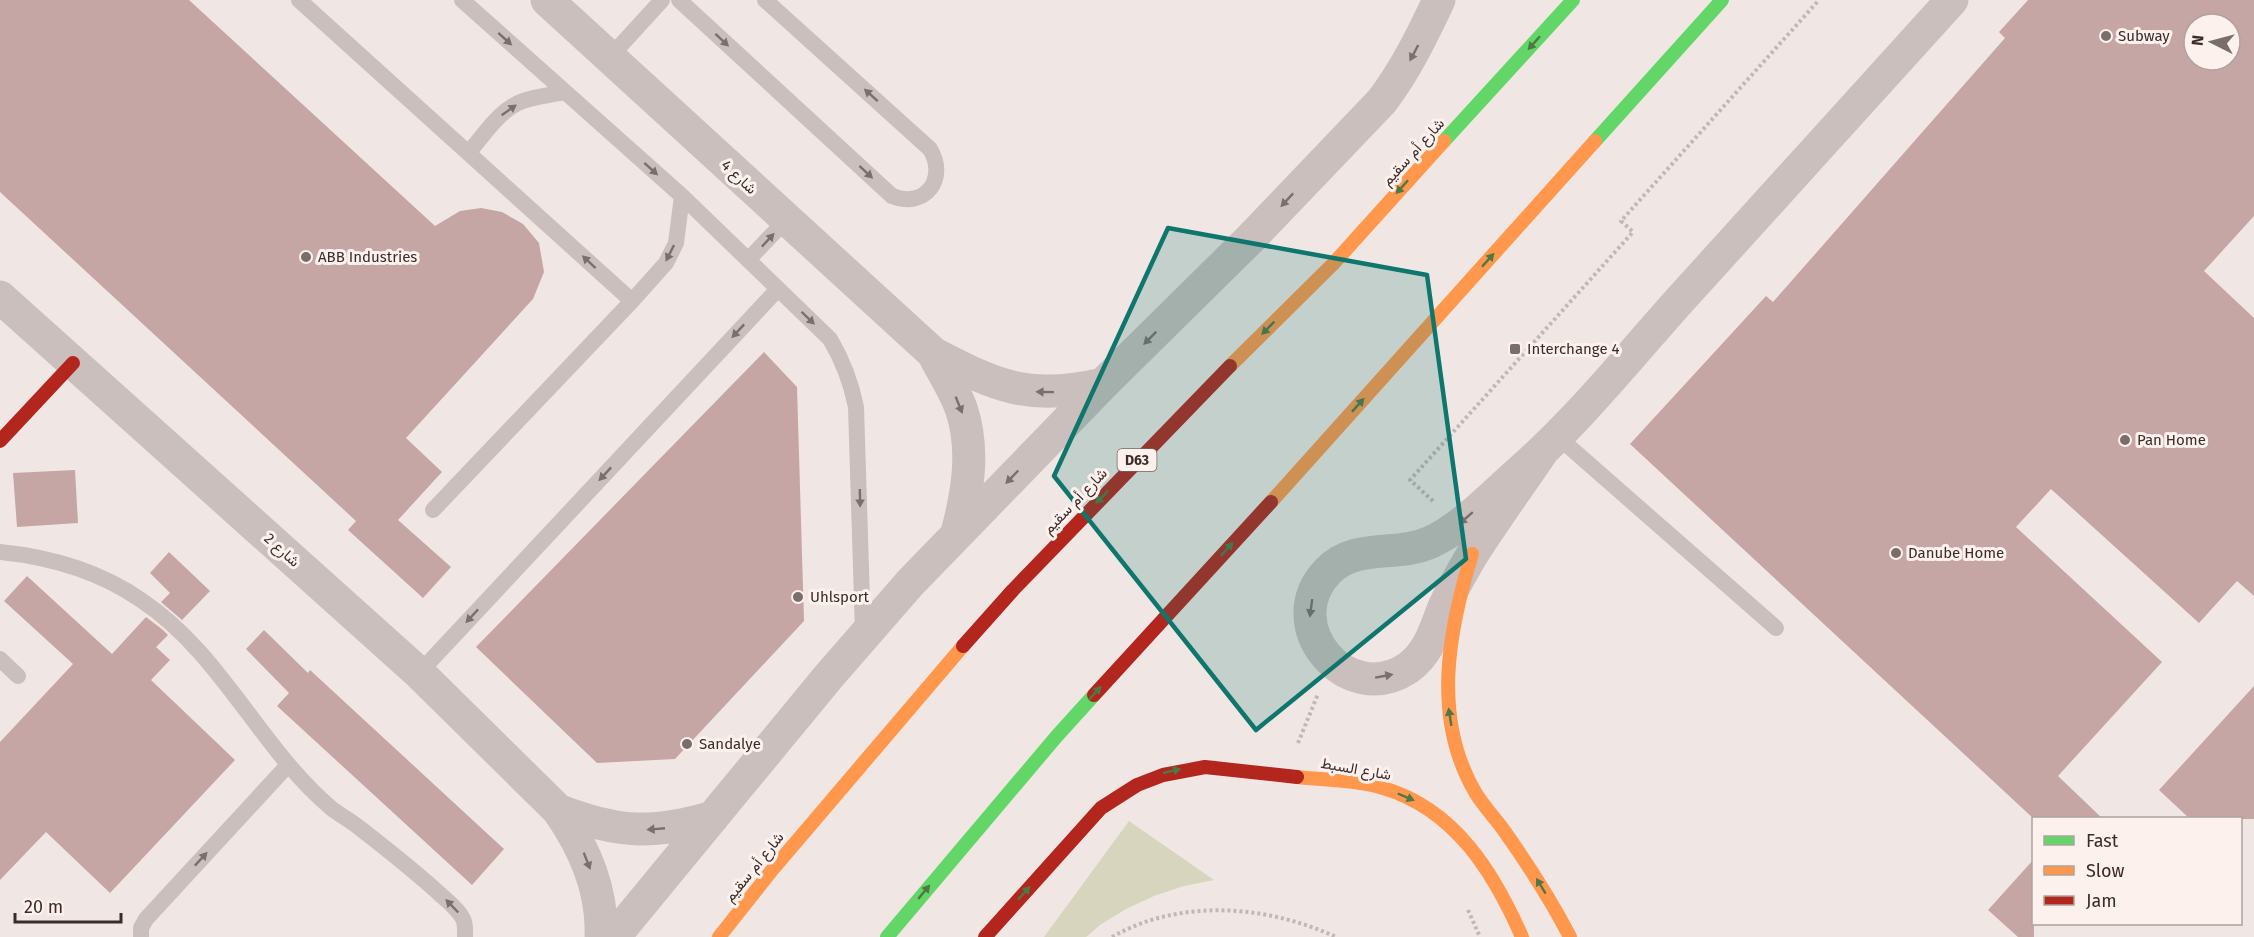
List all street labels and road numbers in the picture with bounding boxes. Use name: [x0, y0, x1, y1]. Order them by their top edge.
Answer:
street label: شارع أم سقيم: [1378, 114, 1450, 191]
street label: شارع 4: [716, 156, 761, 200]
road number: D63: [1118, 449, 1156, 471]
street label: شارع أم سقيم: [1039, 464, 1112, 539]
street label: شارع 2: [259, 529, 304, 572]
street label: شارع السبط: [1319, 754, 1393, 786]
street label: شارع أم سقيم: [720, 828, 789, 907]

